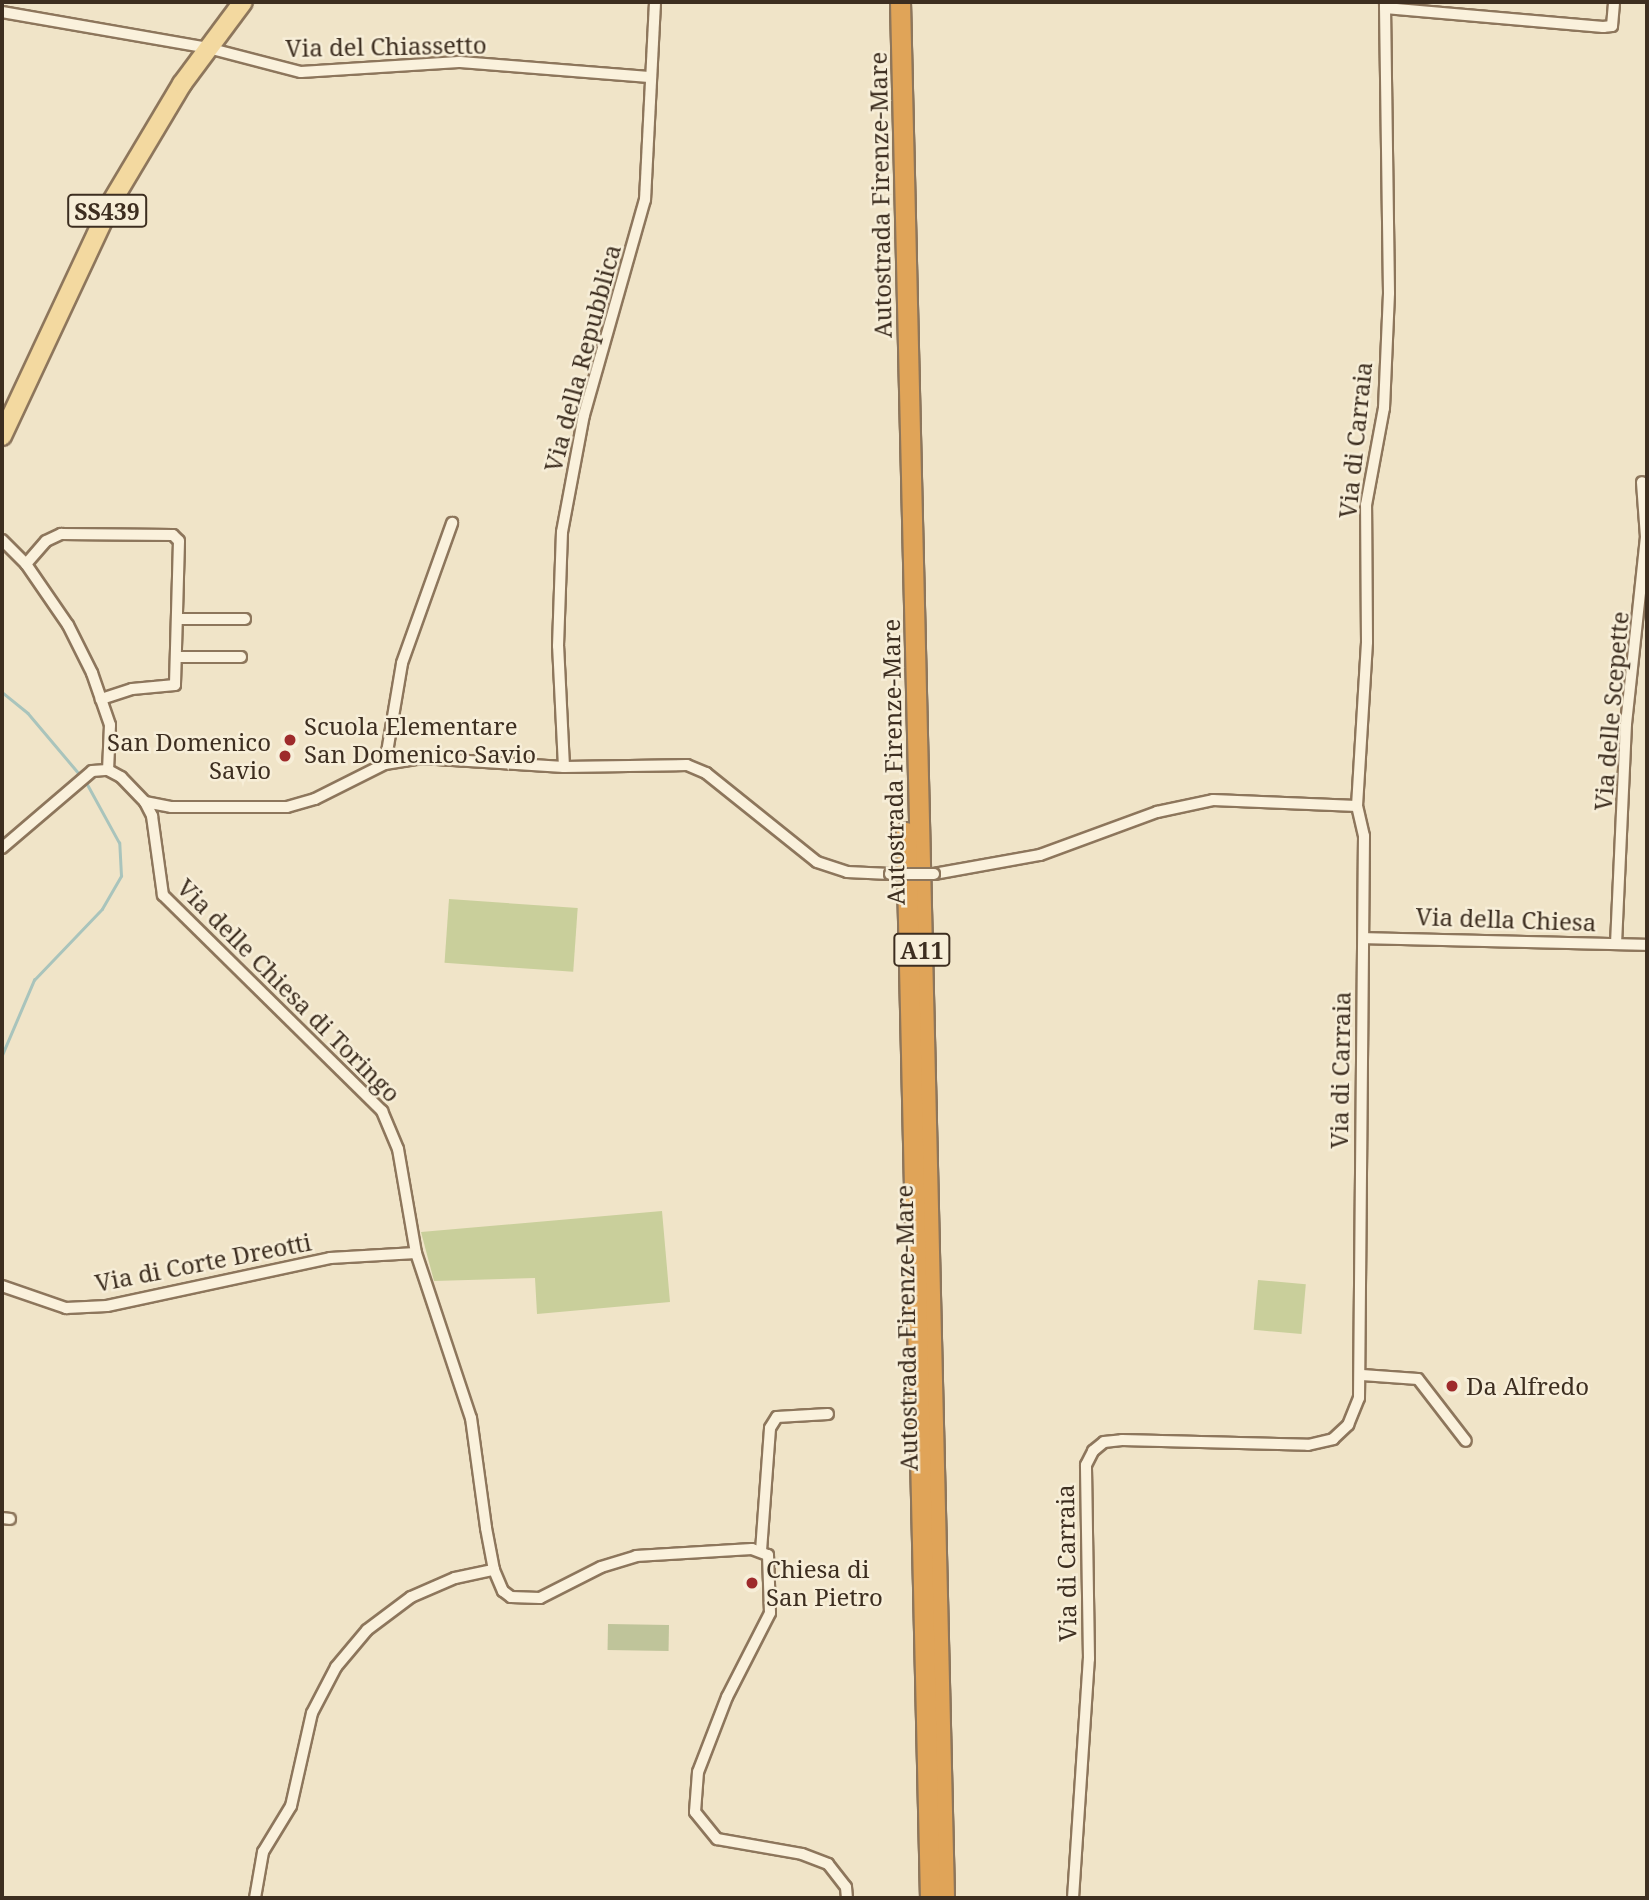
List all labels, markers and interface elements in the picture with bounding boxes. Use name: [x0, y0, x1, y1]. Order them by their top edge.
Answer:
street label: Via del Chiassetto: [285, 30, 487, 62]
street label: Autostrada Firenze-Mare: [863, 52, 897, 338]
road number: SS439: [67, 192, 147, 230]
street label: Via della Repubblica: [538, 241, 626, 475]
street label: Via di Carraia: [1332, 360, 1378, 520]
street label: Via delle Scepette: [1588, 610, 1634, 812]
street label: Autostrada Firenze-Mare: [876, 619, 910, 905]
place label: Scuola Elementare San Domenico Savio: [304, 712, 536, 768]
place label: San Domenico Savio: [107, 728, 271, 784]
marker: Scuola Elementare San Domenico Savio: [282, 732, 298, 748]
marker: San Domenico Savio: [277, 748, 293, 764]
street label: Via delle Chiesa di Toringo: [172, 873, 406, 1107]
street label: Via della Chiesa: [1415, 901, 1597, 937]
road number: A11: [892, 931, 952, 970]
street label: Via di Carraia: [1324, 991, 1356, 1149]
street label: Autostrada Firenze-Mare: [889, 1185, 923, 1471]
street label: Via di Corte Dreotti: [92, 1227, 314, 1297]
place label: Da Alfredo: [1466, 1372, 1589, 1400]
marker: Da Alfredo: [1444, 1378, 1460, 1394]
street label: Via di Carraia: [1050, 1484, 1082, 1642]
place label: Chiesa di San Pietro: [766, 1555, 883, 1611]
marker: Chiesa di San Pietro: [744, 1575, 760, 1591]

